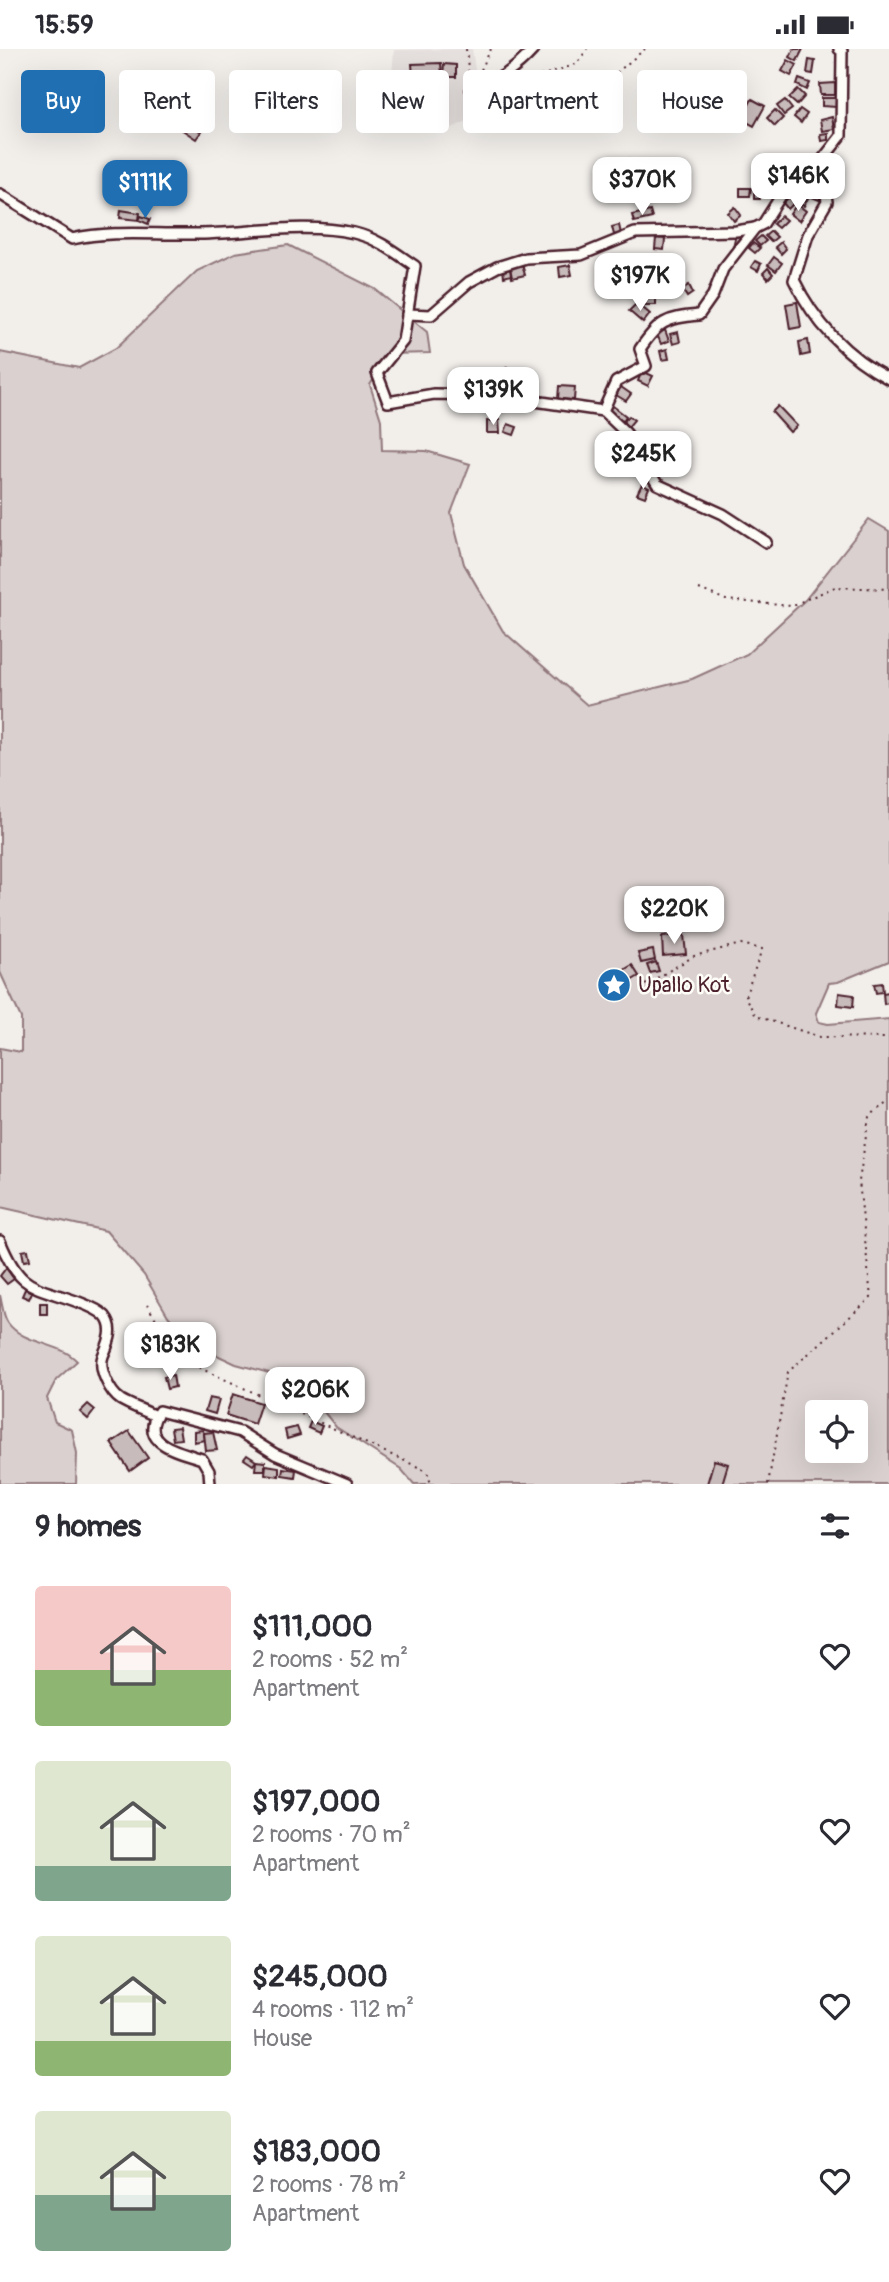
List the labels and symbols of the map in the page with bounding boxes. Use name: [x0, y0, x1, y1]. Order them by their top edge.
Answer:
pin: $146K: [749, 153, 847, 213]
pin: $370K: [593, 157, 691, 217]
pin: $111K: [96, 160, 194, 220]
pin: $197K: [591, 253, 689, 313]
pin: $139K: [444, 367, 542, 427]
pin: $245K: [594, 431, 692, 491]
pin: $220K: [625, 887, 723, 946]
place icon: Upallo Kot: [595, 966, 633, 1004]
place label: Upallo Kot: [638, 972, 730, 999]
pin: $183K: [121, 1323, 219, 1382]
pin: $206K: [266, 1367, 364, 1427]

